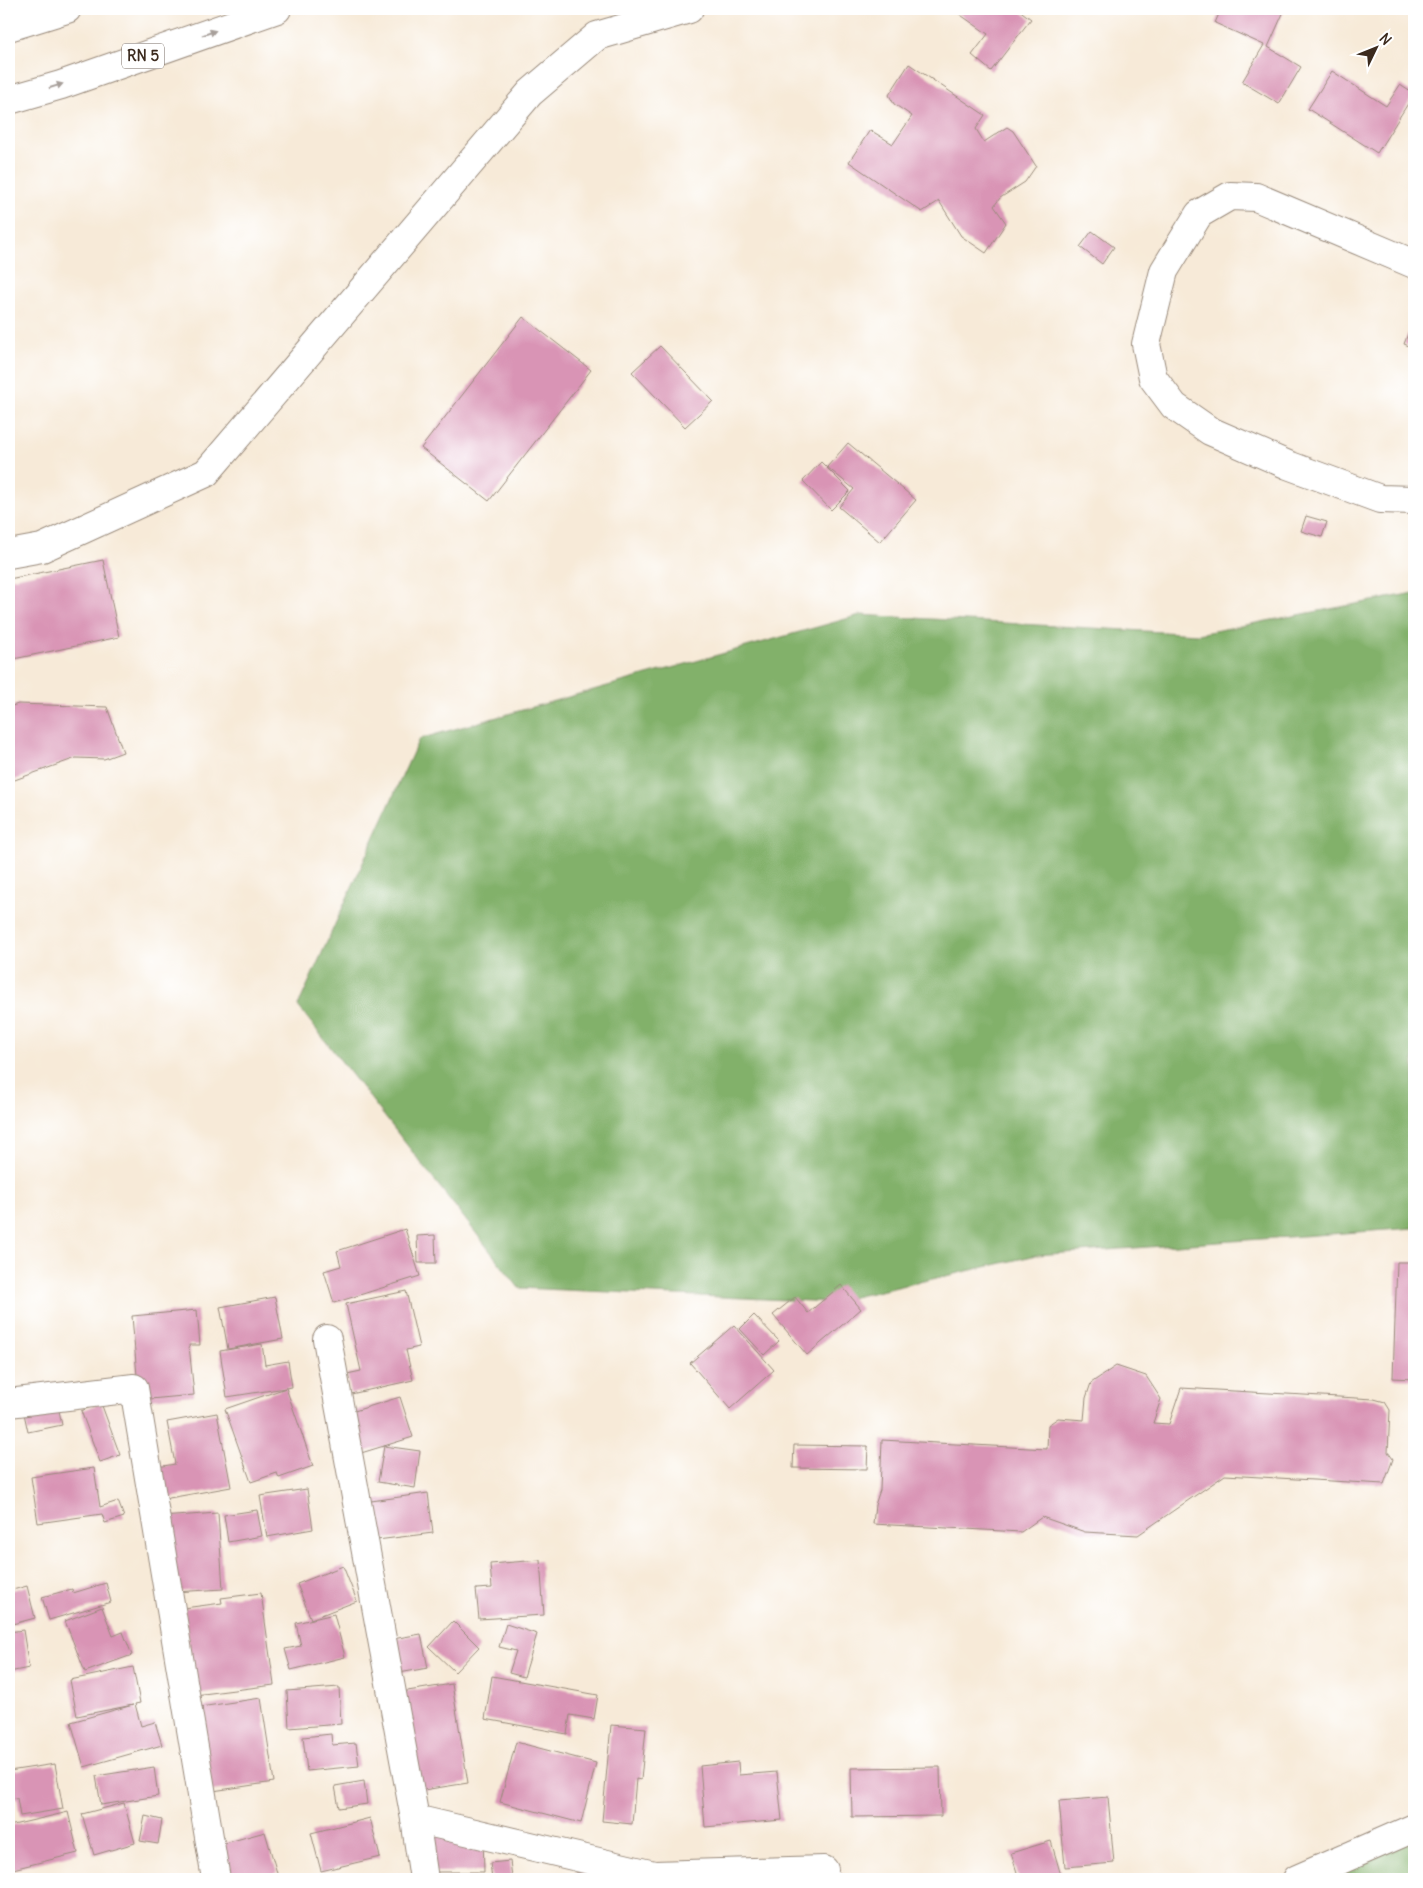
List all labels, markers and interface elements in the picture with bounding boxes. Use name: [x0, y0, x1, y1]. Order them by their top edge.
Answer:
north arrow: [1350, 22, 1400, 72]
one-way arrow: [202, 29, 217, 37]
text: N: [1376, 29, 1395, 49]
road number: RN 5: [122, 44, 164, 68]
one-way arrow: [48, 82, 63, 90]

